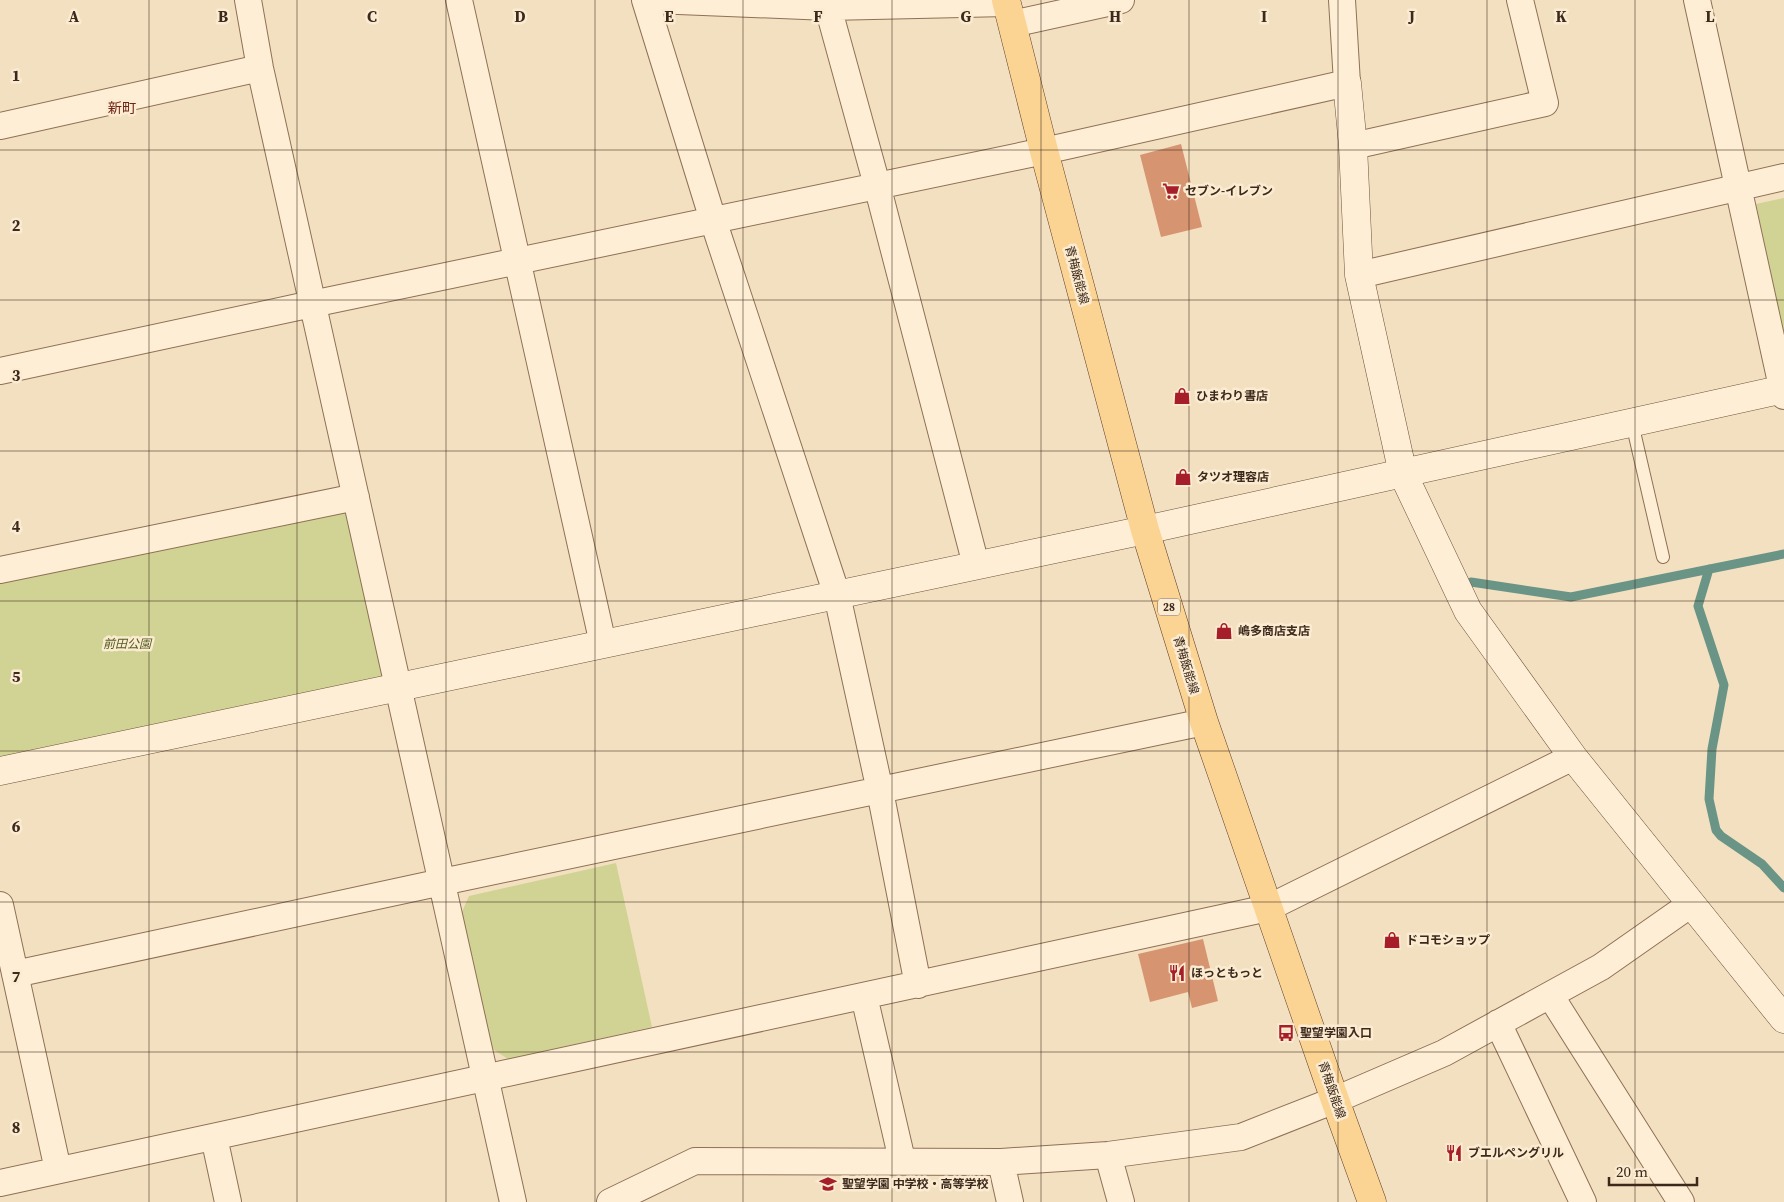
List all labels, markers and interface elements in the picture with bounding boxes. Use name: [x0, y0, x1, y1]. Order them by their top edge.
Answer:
text: A: [69, 5, 80, 27]
text: B: [218, 5, 229, 27]
text: C: [367, 5, 377, 27]
text: D: [514, 5, 526, 27]
text: E: [664, 5, 674, 27]
text: F: [813, 5, 823, 27]
text: G: [961, 5, 972, 27]
text: H: [1109, 5, 1121, 27]
text: I: [1261, 5, 1267, 27]
text: J: [1408, 5, 1415, 27]
text: K: [1555, 5, 1567, 27]
text: L: [1705, 5, 1715, 27]
text: 1: [12, 64, 20, 86]
district label: 新町: [108, 98, 136, 118]
supermarket icon: セブン-イレブン: [1161, 181, 1181, 201]
place label: セブン-イレブン: [1185, 183, 1273, 199]
text: 2: [12, 214, 21, 236]
street label: 青梅飯能線: [1062, 244, 1092, 306]
text: 3: [12, 364, 21, 386]
shop icon: ひまわり書店: [1172, 386, 1192, 406]
place label: ひまわり書店: [1196, 388, 1268, 404]
shop icon: タツオ理容店: [1173, 467, 1193, 487]
place label: タツオ理容店: [1197, 469, 1269, 485]
text: 4: [12, 515, 21, 537]
road number: 28: [1158, 598, 1180, 616]
shop icon: 嶋多商店支店: [1214, 621, 1234, 641]
place label: 嶋多商店支店: [1238, 623, 1310, 639]
street label: 青梅飯能線: [1170, 634, 1202, 696]
park label: 前田公園: [103, 636, 153, 652]
text: 5: [12, 665, 21, 687]
text: 6: [12, 815, 21, 837]
shop icon: ドコモショップ: [1382, 930, 1402, 950]
place label: ドコモショップ: [1406, 932, 1490, 948]
restaurant icon: ほっともっと: [1167, 963, 1187, 983]
text: 7: [12, 965, 21, 987]
place label: ほっともっと: [1191, 965, 1263, 981]
bus stop icon: 聖望学園入口: [1276, 1023, 1296, 1043]
place label: 聖望学園入口: [1300, 1025, 1372, 1041]
street label: 青梅飯能線: [1315, 1059, 1349, 1121]
text: 8: [12, 1116, 20, 1138]
restaurant icon: ブエルペングリル: [1444, 1143, 1464, 1163]
place label: ブエルペングリル: [1468, 1145, 1564, 1161]
scale bar: [1609, 1154, 1696, 1186]
text: 20 m: [1616, 1161, 1648, 1182]
school or university icon: 聖望学園 中学校・高等学校: [818, 1174, 838, 1194]
place label: 聖望学園 中学校・高等学校: [842, 1176, 989, 1192]

